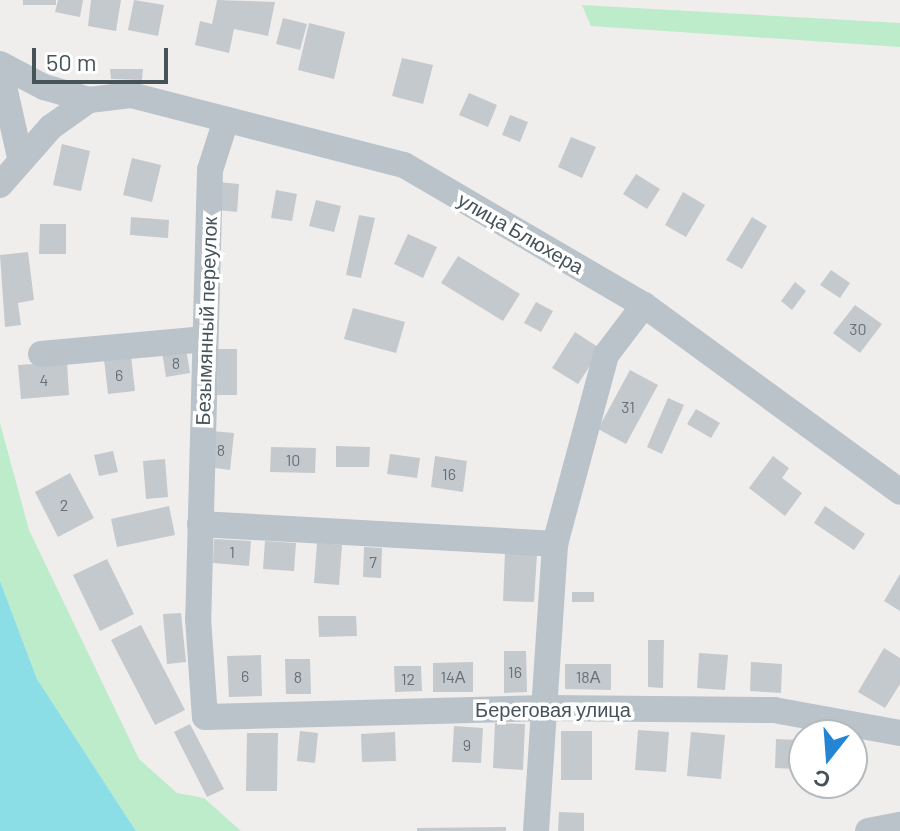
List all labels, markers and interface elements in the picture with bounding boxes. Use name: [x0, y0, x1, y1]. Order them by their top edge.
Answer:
scale bar: [36, 32, 172, 82]
text: 50 m: [46, 47, 97, 76]
street label: улица Блюхера: [454, 187, 588, 279]
street label: Безымянный переулок: [190, 216, 222, 426]
house number: 30: [849, 319, 867, 339]
house number: 8: [172, 353, 180, 373]
house number: 6: [115, 365, 123, 385]
house number: 4: [40, 370, 48, 390]
house number: 31: [621, 397, 635, 417]
house number: 8: [217, 440, 225, 460]
house number: 10: [286, 450, 300, 470]
house number: 16: [442, 464, 456, 484]
house number: 2: [60, 495, 68, 515]
house number: 1: [229, 542, 235, 562]
house number: 7: [369, 552, 377, 572]
house number: 16: [508, 662, 522, 682]
house number: 6: [241, 666, 249, 686]
house number: 8: [294, 667, 302, 687]
house number: 14А: [440, 667, 466, 687]
house number: 18А: [576, 667, 600, 687]
house number: 12: [401, 669, 415, 689]
street label: Береговая улица: [475, 697, 631, 721]
north arrow: [788, 719, 868, 799]
house number: 9: [463, 735, 471, 755]
text: С: [810, 765, 833, 795]

